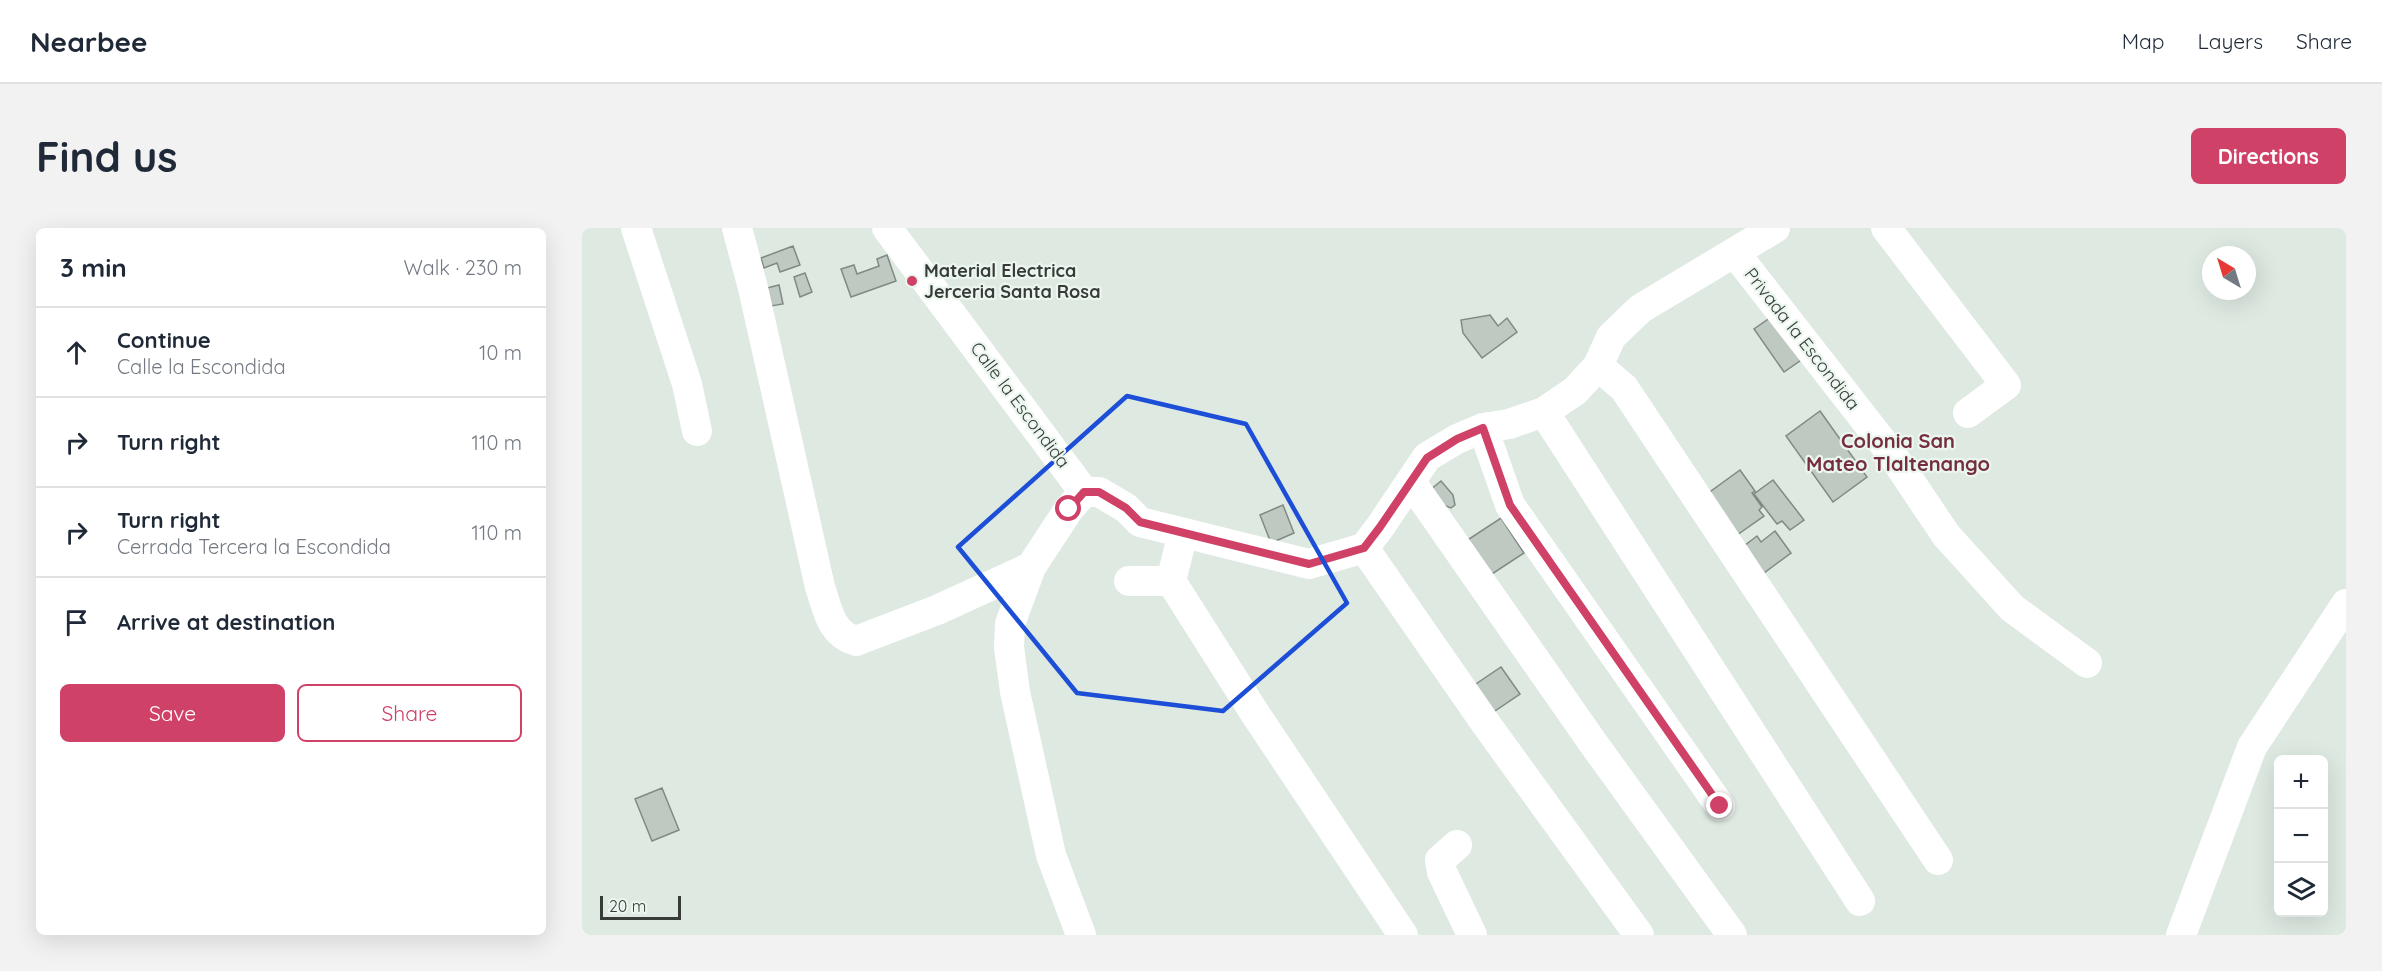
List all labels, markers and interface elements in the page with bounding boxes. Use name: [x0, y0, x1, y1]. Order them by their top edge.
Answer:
text: Nearbee: [30, 24, 148, 59]
text: Map: [2122, 28, 2165, 54]
text: Layers: [2198, 28, 2263, 54]
text: Share: [2296, 28, 2352, 54]
button: Directions: [2191, 128, 2346, 184]
text: Find us: [36, 130, 178, 183]
north arrow: [2202, 246, 2256, 300]
text: 3 min: [60, 251, 127, 284]
text: Walk · 230 m: [403, 255, 522, 280]
place label: Material Electrica Jerceria Santa Rosa: [924, 259, 1100, 303]
street label: Privada la Escondida: [1740, 263, 1865, 415]
marker: Material Electrica Jerceria Santa Rosa: [905, 274, 919, 288]
text: Continue: [117, 326, 211, 354]
icon: ahead: [60, 336, 93, 369]
street label: Calle la Escondida: [966, 337, 1075, 472]
text: 10 m: [479, 340, 522, 365]
text: Calle la Escondida: [117, 354, 286, 379]
icon: right: [60, 426, 93, 459]
text: Turn right: [117, 428, 221, 456]
district label: Colonia San Mateo Tlaltenango: [1806, 428, 1990, 476]
text: 110 m: [472, 430, 522, 455]
route start: [1055, 495, 1081, 521]
text: Turn right: [117, 506, 221, 534]
icon: right: [60, 516, 93, 549]
text: 110 m: [472, 520, 522, 545]
text: Cerrada Tercera la Escondida: [117, 534, 391, 559]
icon: arrive: [60, 606, 93, 639]
text: Arrive at destination: [117, 608, 335, 636]
button: Save: [60, 684, 285, 742]
button: Share: [297, 684, 522, 742]
map controls: [2274, 755, 2328, 917]
button: +: [2274, 755, 2328, 809]
route end: [1706, 792, 1732, 818]
button: −: [2274, 809, 2328, 863]
button: layers: [2274, 863, 2328, 917]
scale bar: [600, 893, 681, 920]
text: 20 m: [609, 896, 646, 916]

